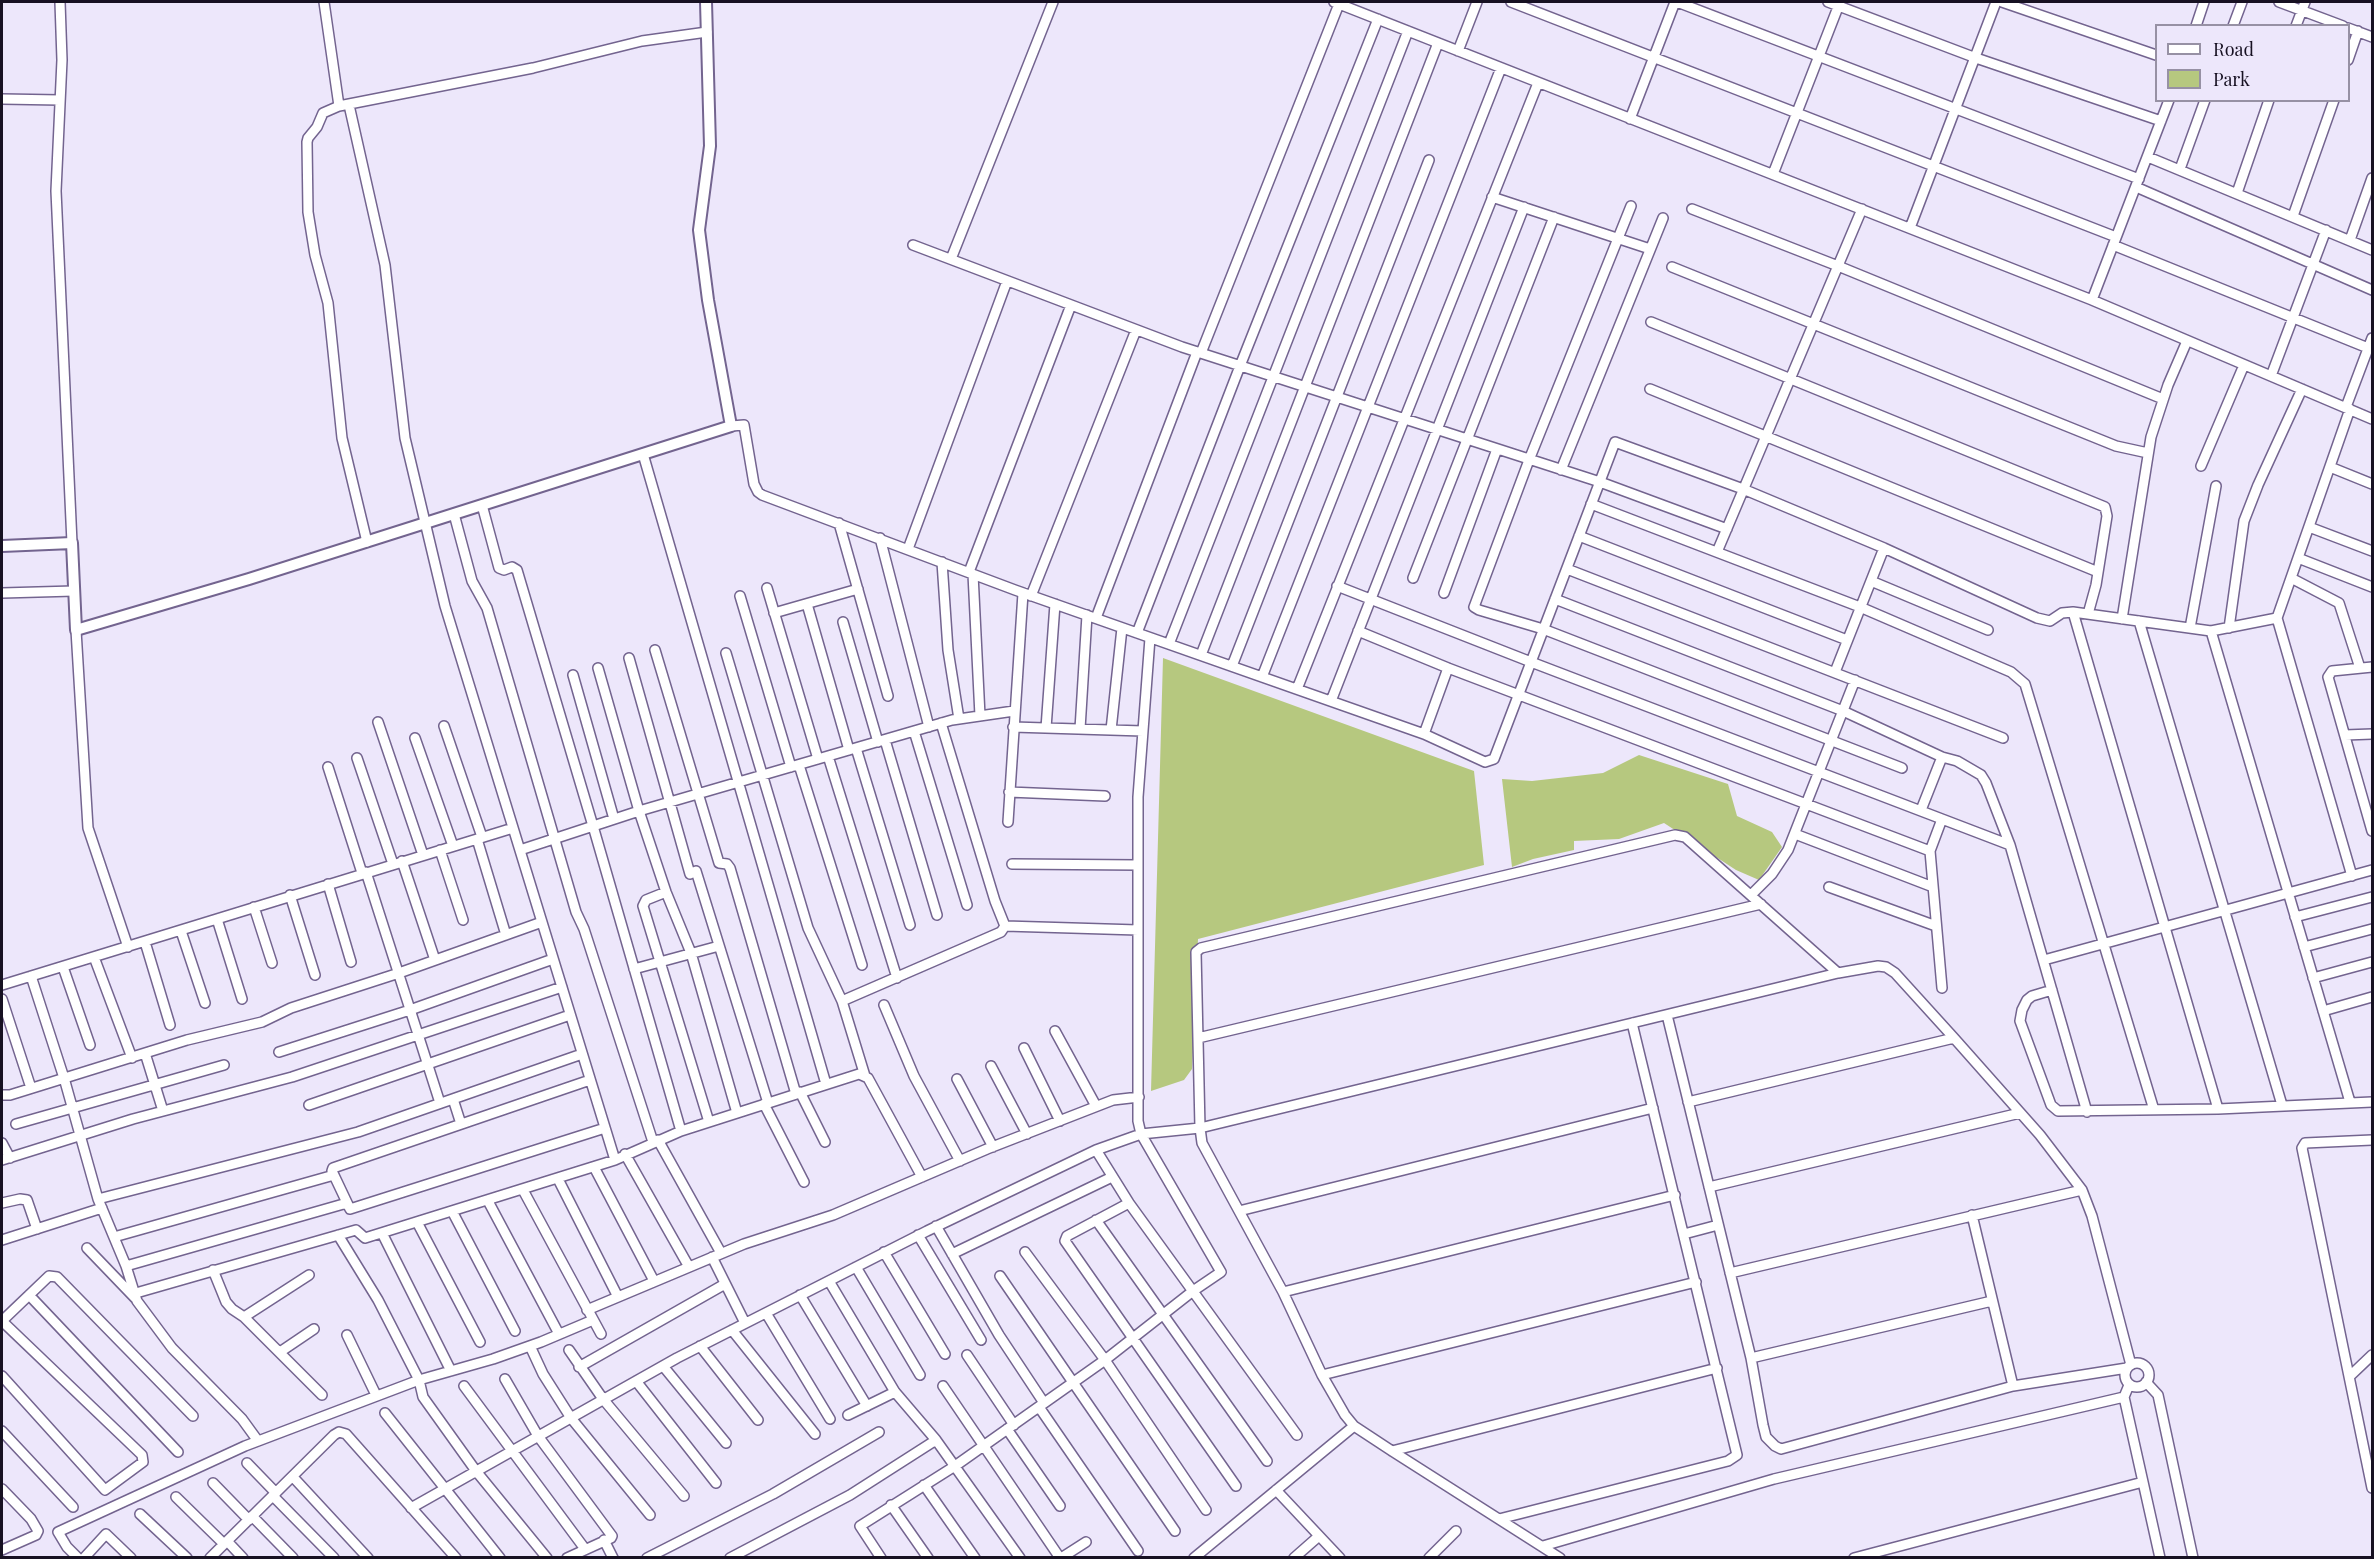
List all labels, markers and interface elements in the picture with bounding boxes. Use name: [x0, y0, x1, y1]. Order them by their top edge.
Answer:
legend: [2155, 24, 2350, 102]
text: Road: [2213, 37, 2254, 61]
text: Park: [2213, 67, 2250, 91]

